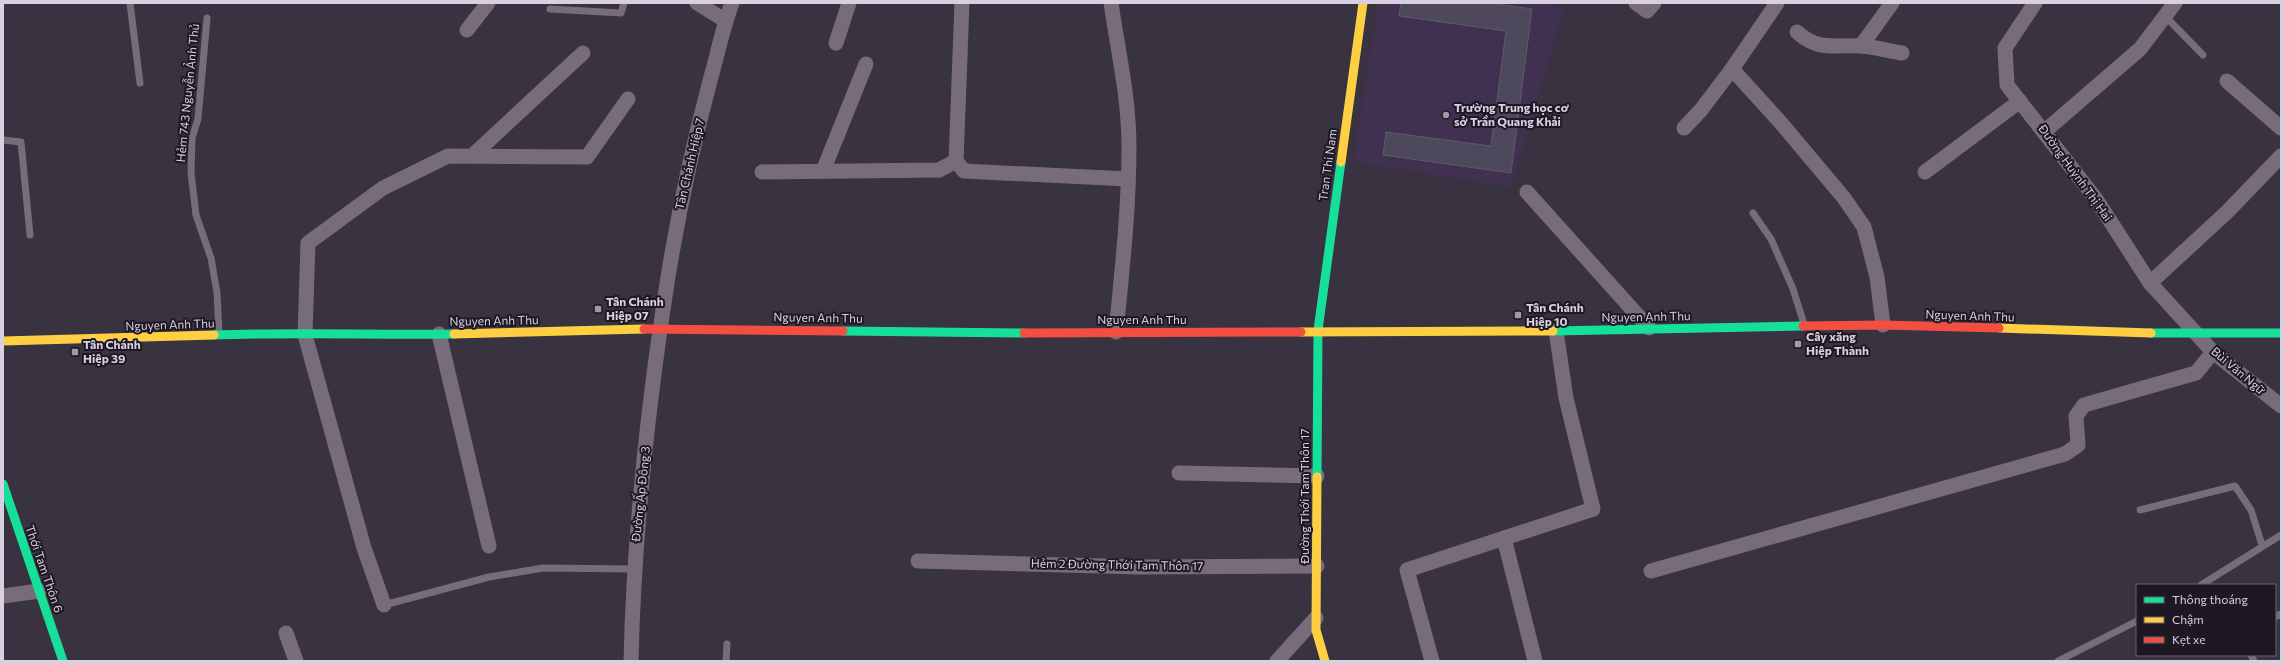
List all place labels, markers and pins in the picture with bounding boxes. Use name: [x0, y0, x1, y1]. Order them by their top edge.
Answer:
place label: Trường Trung học cơ sở Trần Quang Khải: [1454, 100, 1570, 128]
marker: Trường Trung học cơ sở Trần Quang Khải: [1441, 110, 1451, 120]
place label: Tân Chánh Hiệp 07: [606, 294, 664, 323]
place label: Tân Chánh Hiệp 10: [1526, 300, 1584, 329]
marker: Tân Chánh Hiệp 07: [593, 304, 603, 314]
marker: Tân Chánh Hiệp 10: [1513, 310, 1523, 320]
place label: Cây xăng Hiệp Thành: [1806, 329, 1869, 358]
place label: Tân Chánh Hiệp 39: [83, 337, 141, 366]
marker: Cây xăng Hiệp Thành: [1793, 339, 1803, 349]
marker: Tân Chánh Hiệp 39: [70, 347, 80, 357]

